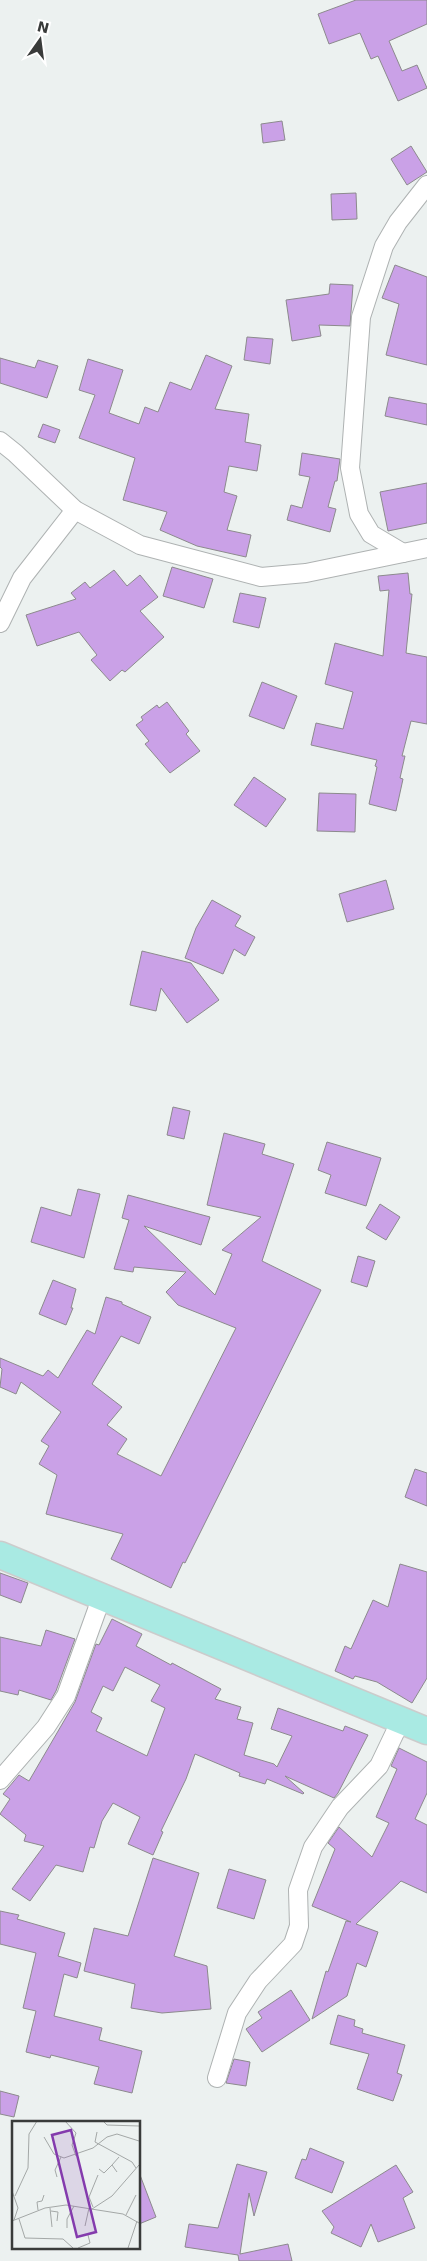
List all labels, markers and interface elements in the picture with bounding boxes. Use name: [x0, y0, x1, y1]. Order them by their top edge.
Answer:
north arrow: [15, 15, 65, 65]
text: N: [36, 18, 51, 37]
inset map: [12, 2121, 140, 2248]

